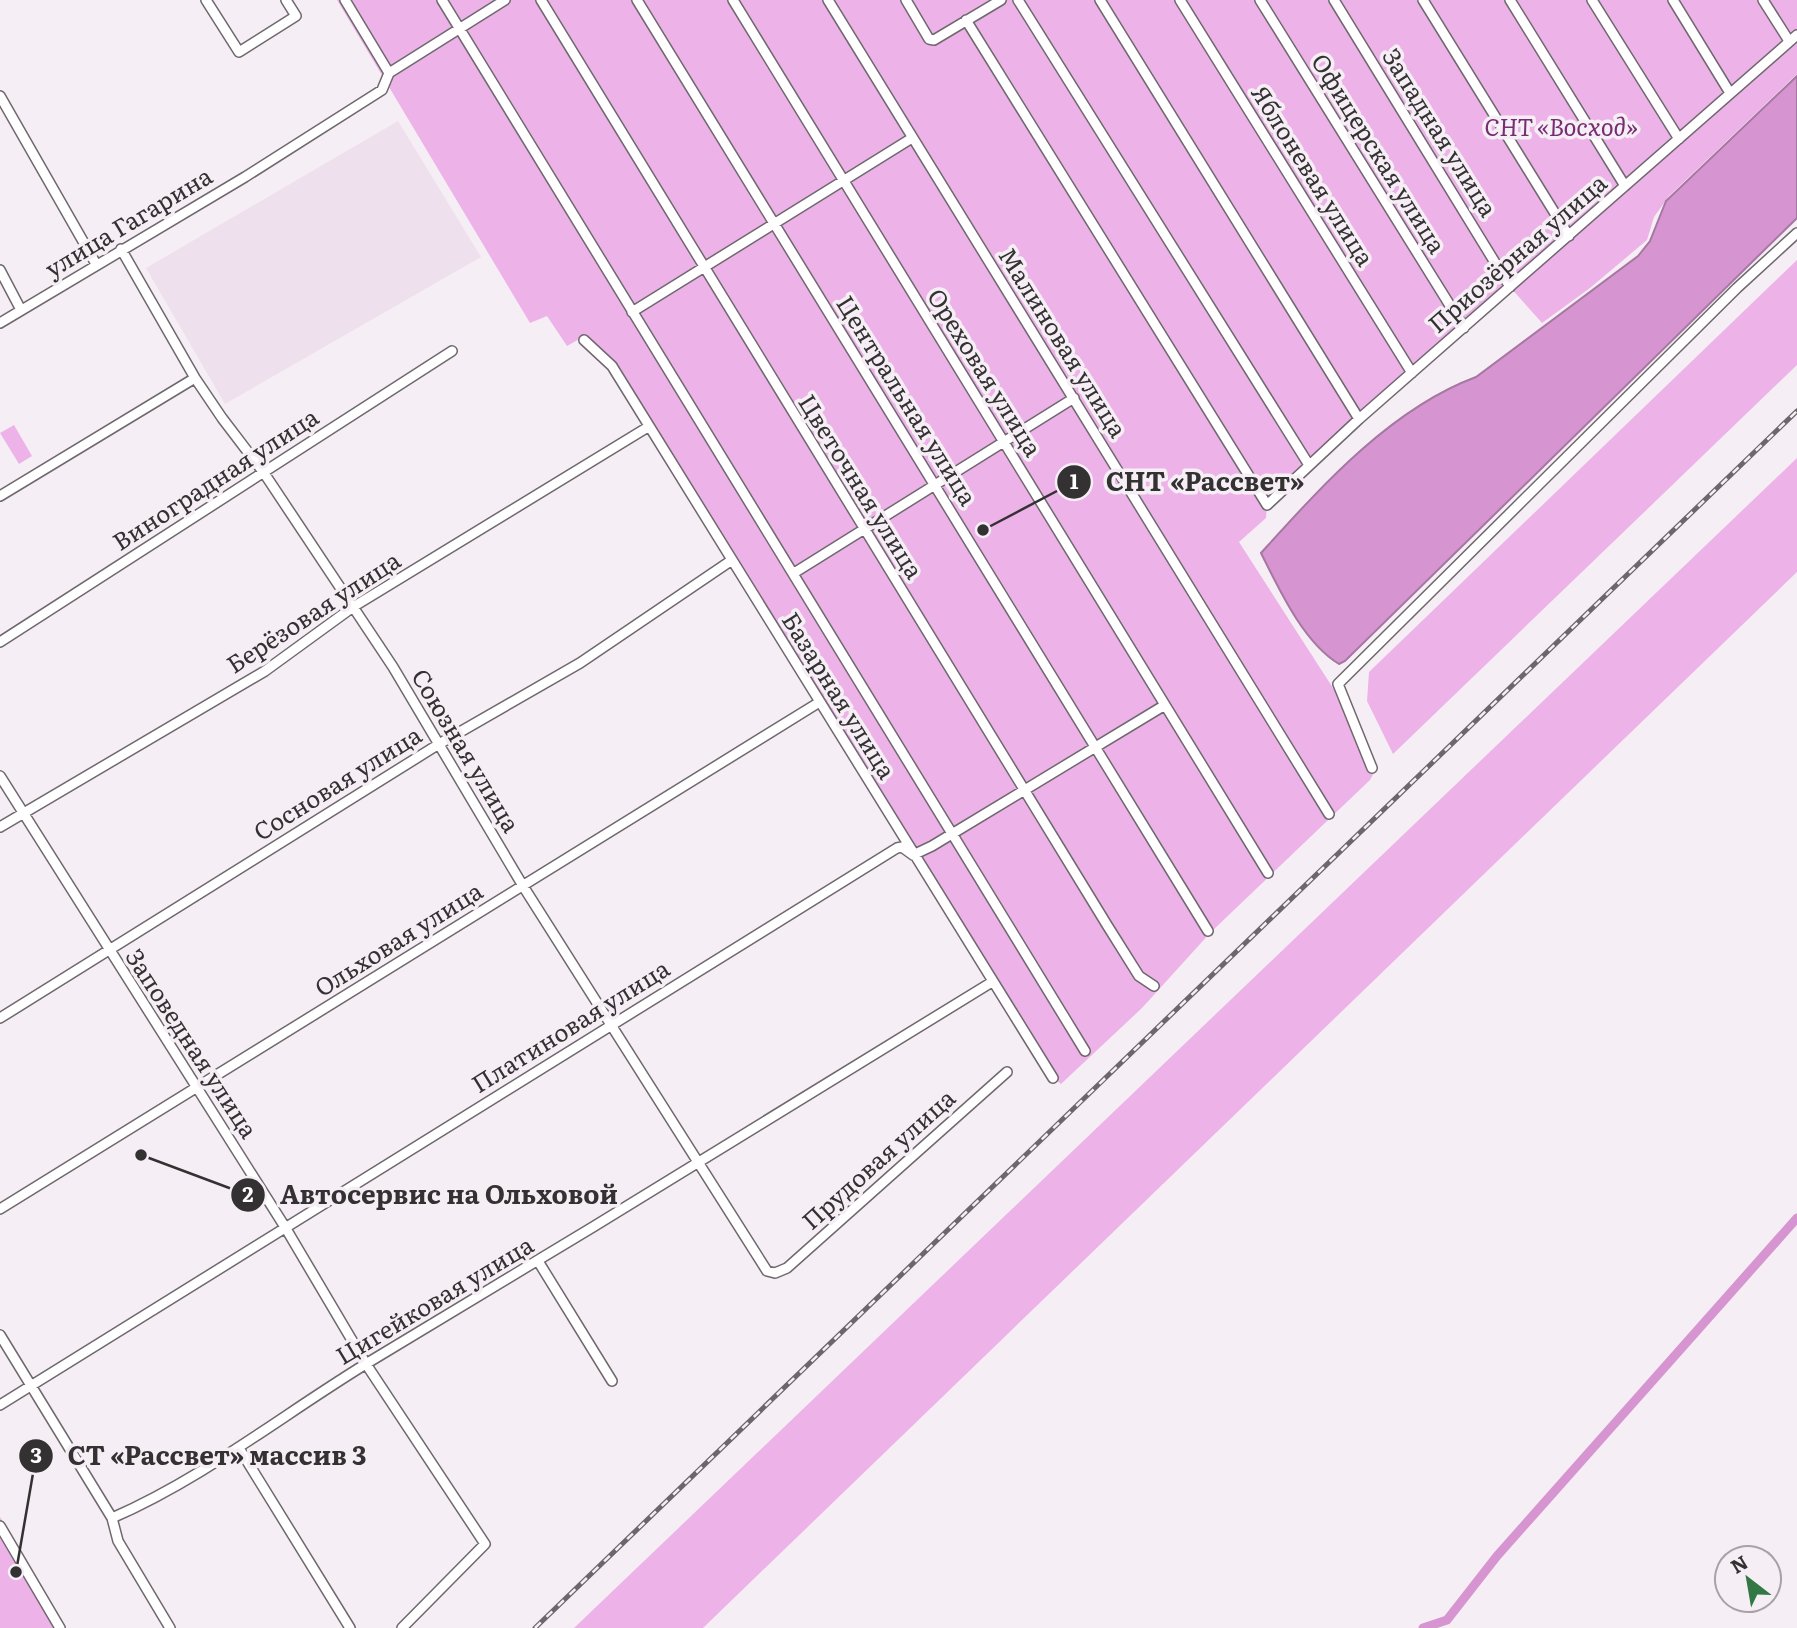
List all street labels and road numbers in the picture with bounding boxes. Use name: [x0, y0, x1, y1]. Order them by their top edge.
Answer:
street label: Западная улица: [1375, 41, 1507, 223]
street label: Офицерская улица: [1304, 46, 1456, 260]
street label: Яблоневая улица: [1244, 77, 1384, 272]
street label: улица Гагарина: [37, 157, 218, 285]
street label: Приозёрная улица: [1419, 165, 1613, 340]
street label: Малиновая улица: [992, 240, 1137, 443]
street label: Ореховая улица: [920, 281, 1052, 462]
street label: Центральная улица: [829, 288, 987, 511]
street label: Цветочная улица: [791, 387, 933, 585]
street label: Виноградная улица: [105, 398, 325, 558]
street label: Берёзовая улица: [219, 541, 407, 680]
street label: Базарная улица: [775, 605, 906, 785]
street label: Союзная улица: [404, 661, 530, 838]
street label: Сосновая улица: [246, 716, 427, 848]
street label: Ольховая улица: [307, 872, 488, 1004]
street label: Заповедная улица: [119, 941, 268, 1144]
street label: Платиновая улица: [464, 950, 676, 1100]
street label: Прудовая улица: [793, 1080, 962, 1237]
street label: Цигейковая улица: [328, 1226, 539, 1372]

